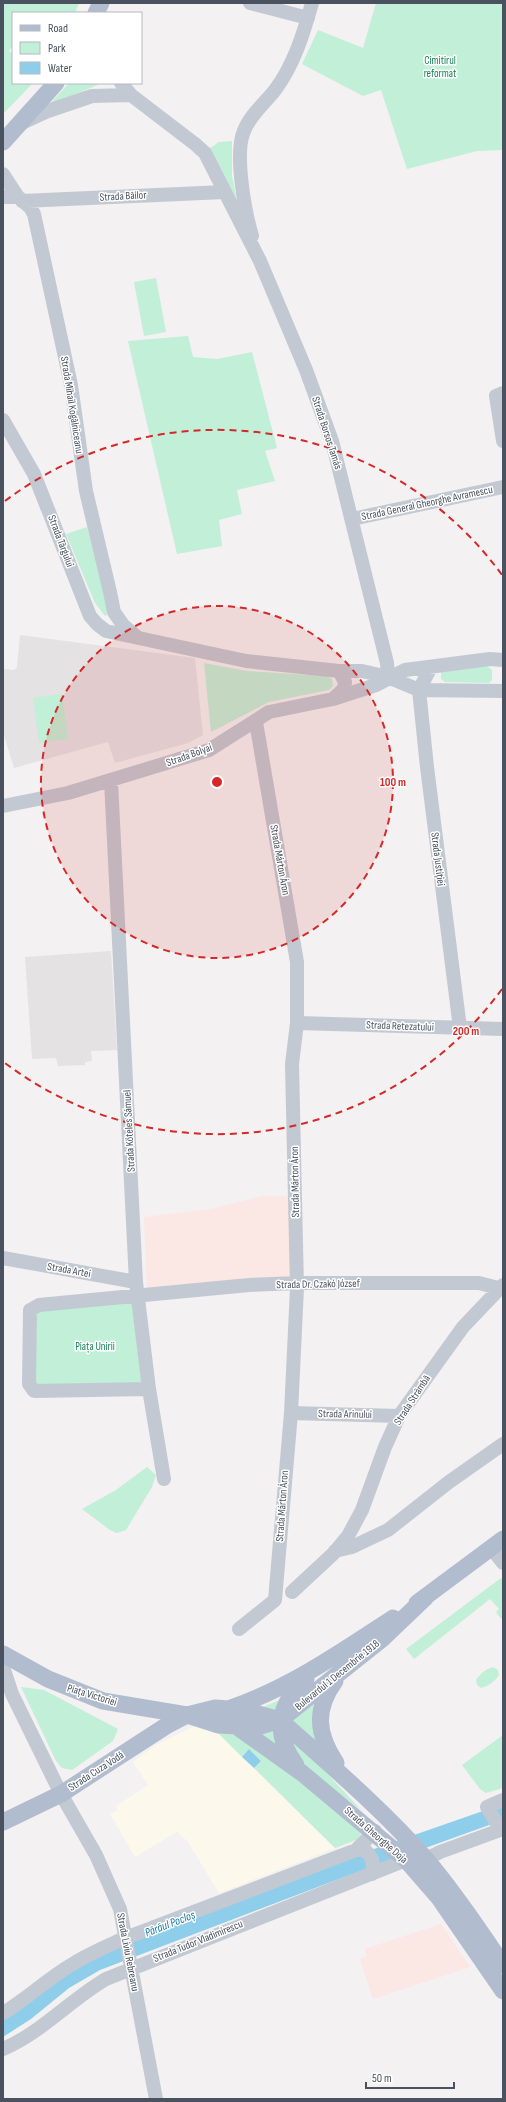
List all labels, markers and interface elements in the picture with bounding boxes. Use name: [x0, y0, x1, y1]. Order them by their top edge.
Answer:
legend: [12, 12, 142, 84]
text: Road: [48, 21, 68, 36]
text: Park: [48, 41, 66, 56]
park label: Cimitirul reformat: [424, 54, 457, 80]
text: Water: [48, 61, 72, 76]
street label: Strada Băilor: [99, 188, 147, 204]
street label: Strada Mihail Kogălniceanu: [58, 356, 86, 455]
street label: Strada Borsos Tamás: [309, 395, 345, 471]
street label: Strada General Gheorghe Avramescu: [360, 483, 494, 523]
street label: Strada Târgului: [45, 513, 77, 569]
street label: Strada Bolyai: [164, 741, 214, 769]
centre of rings: [210, 775, 224, 789]
text: 100 m: [380, 775, 406, 790]
street label: Strada Márton Áron: [267, 824, 293, 897]
street label: Strada Justiției: [428, 831, 448, 887]
street label: Strada Retezatului: [366, 1018, 434, 1034]
text: 200 m: [453, 1024, 479, 1039]
street label: Strada Köteles Sámuel: [120, 1090, 138, 1172]
street label: Strada Márton Áron: [288, 1146, 302, 1218]
street label: Strada Artei: [46, 1260, 92, 1280]
street label: Strada Dr. Czakó József: [276, 1277, 361, 1291]
park label: Piața Unirii: [75, 1340, 115, 1353]
street label: Strada Strâmbă: [391, 1373, 433, 1427]
street label: Strada Arinului: [318, 1407, 372, 1421]
street label: Strada Márton Áron: [273, 1470, 291, 1542]
street label: Bulevardul 1 Decembrie 1918: [292, 1637, 382, 1713]
street label: Piața Victoriei: [66, 1681, 118, 1709]
street label: Strada Cuza Vodă: [66, 1748, 126, 1794]
street label: Strada Gheorghe Doja: [342, 1804, 410, 1866]
water label: Pârâul Pocloș: [143, 1907, 198, 1940]
street label: Strada Liviu Rebreanu: [114, 1912, 142, 1993]
street label: Strada Tudor Vladimirescu: [151, 1917, 245, 1965]
scale bar: [366, 2064, 454, 2090]
text: 50 m: [372, 2071, 392, 2086]

